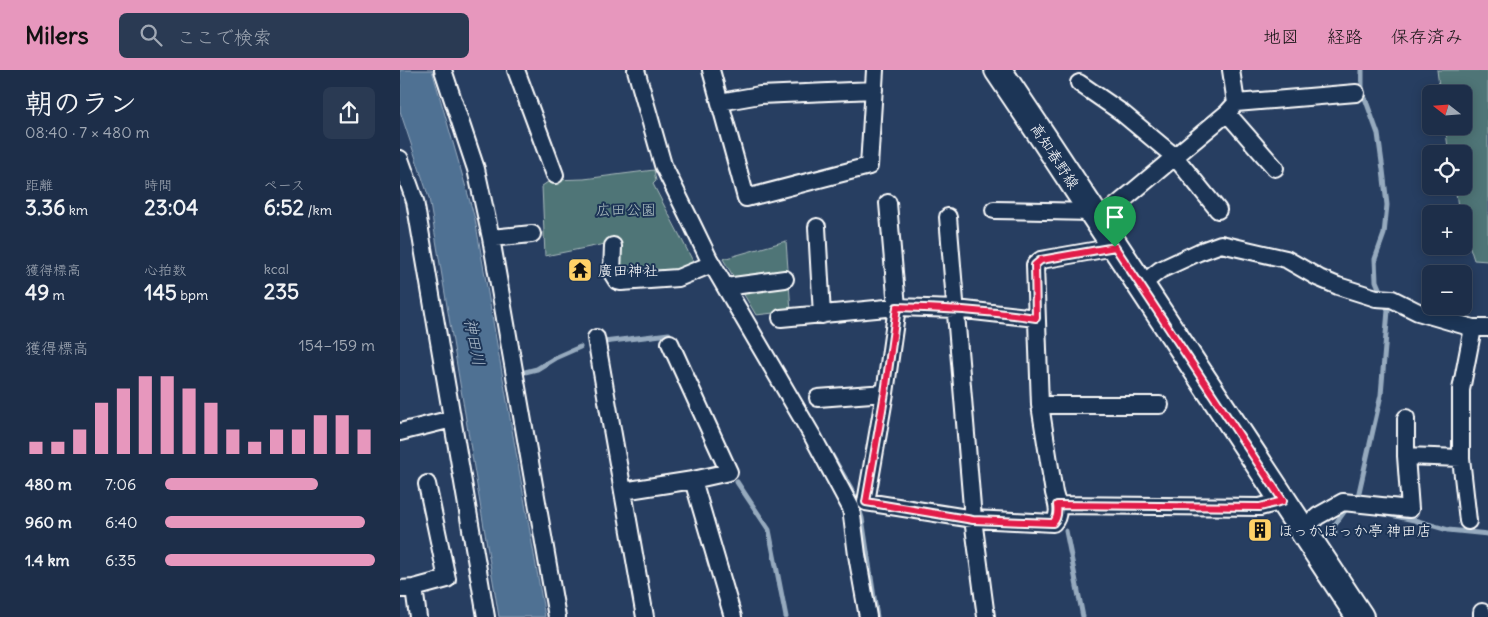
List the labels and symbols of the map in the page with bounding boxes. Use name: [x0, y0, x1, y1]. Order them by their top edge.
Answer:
north arrow: [1422, 85, 1472, 135]
street label: 高知春野線: [1027, 119, 1083, 193]
pin: [1094, 196, 1136, 247]
park label: 広田公園: [596, 200, 656, 219]
temple icon: 廣田神社: [567, 257, 593, 283]
place label: 廣田神社: [598, 261, 658, 280]
water label: 神田川: [461, 317, 489, 367]
building icon: ほっかほっか亭 神田店: [1247, 517, 1273, 543]
place label: ほっかほっか亭 神田店: [1278, 521, 1432, 540]

